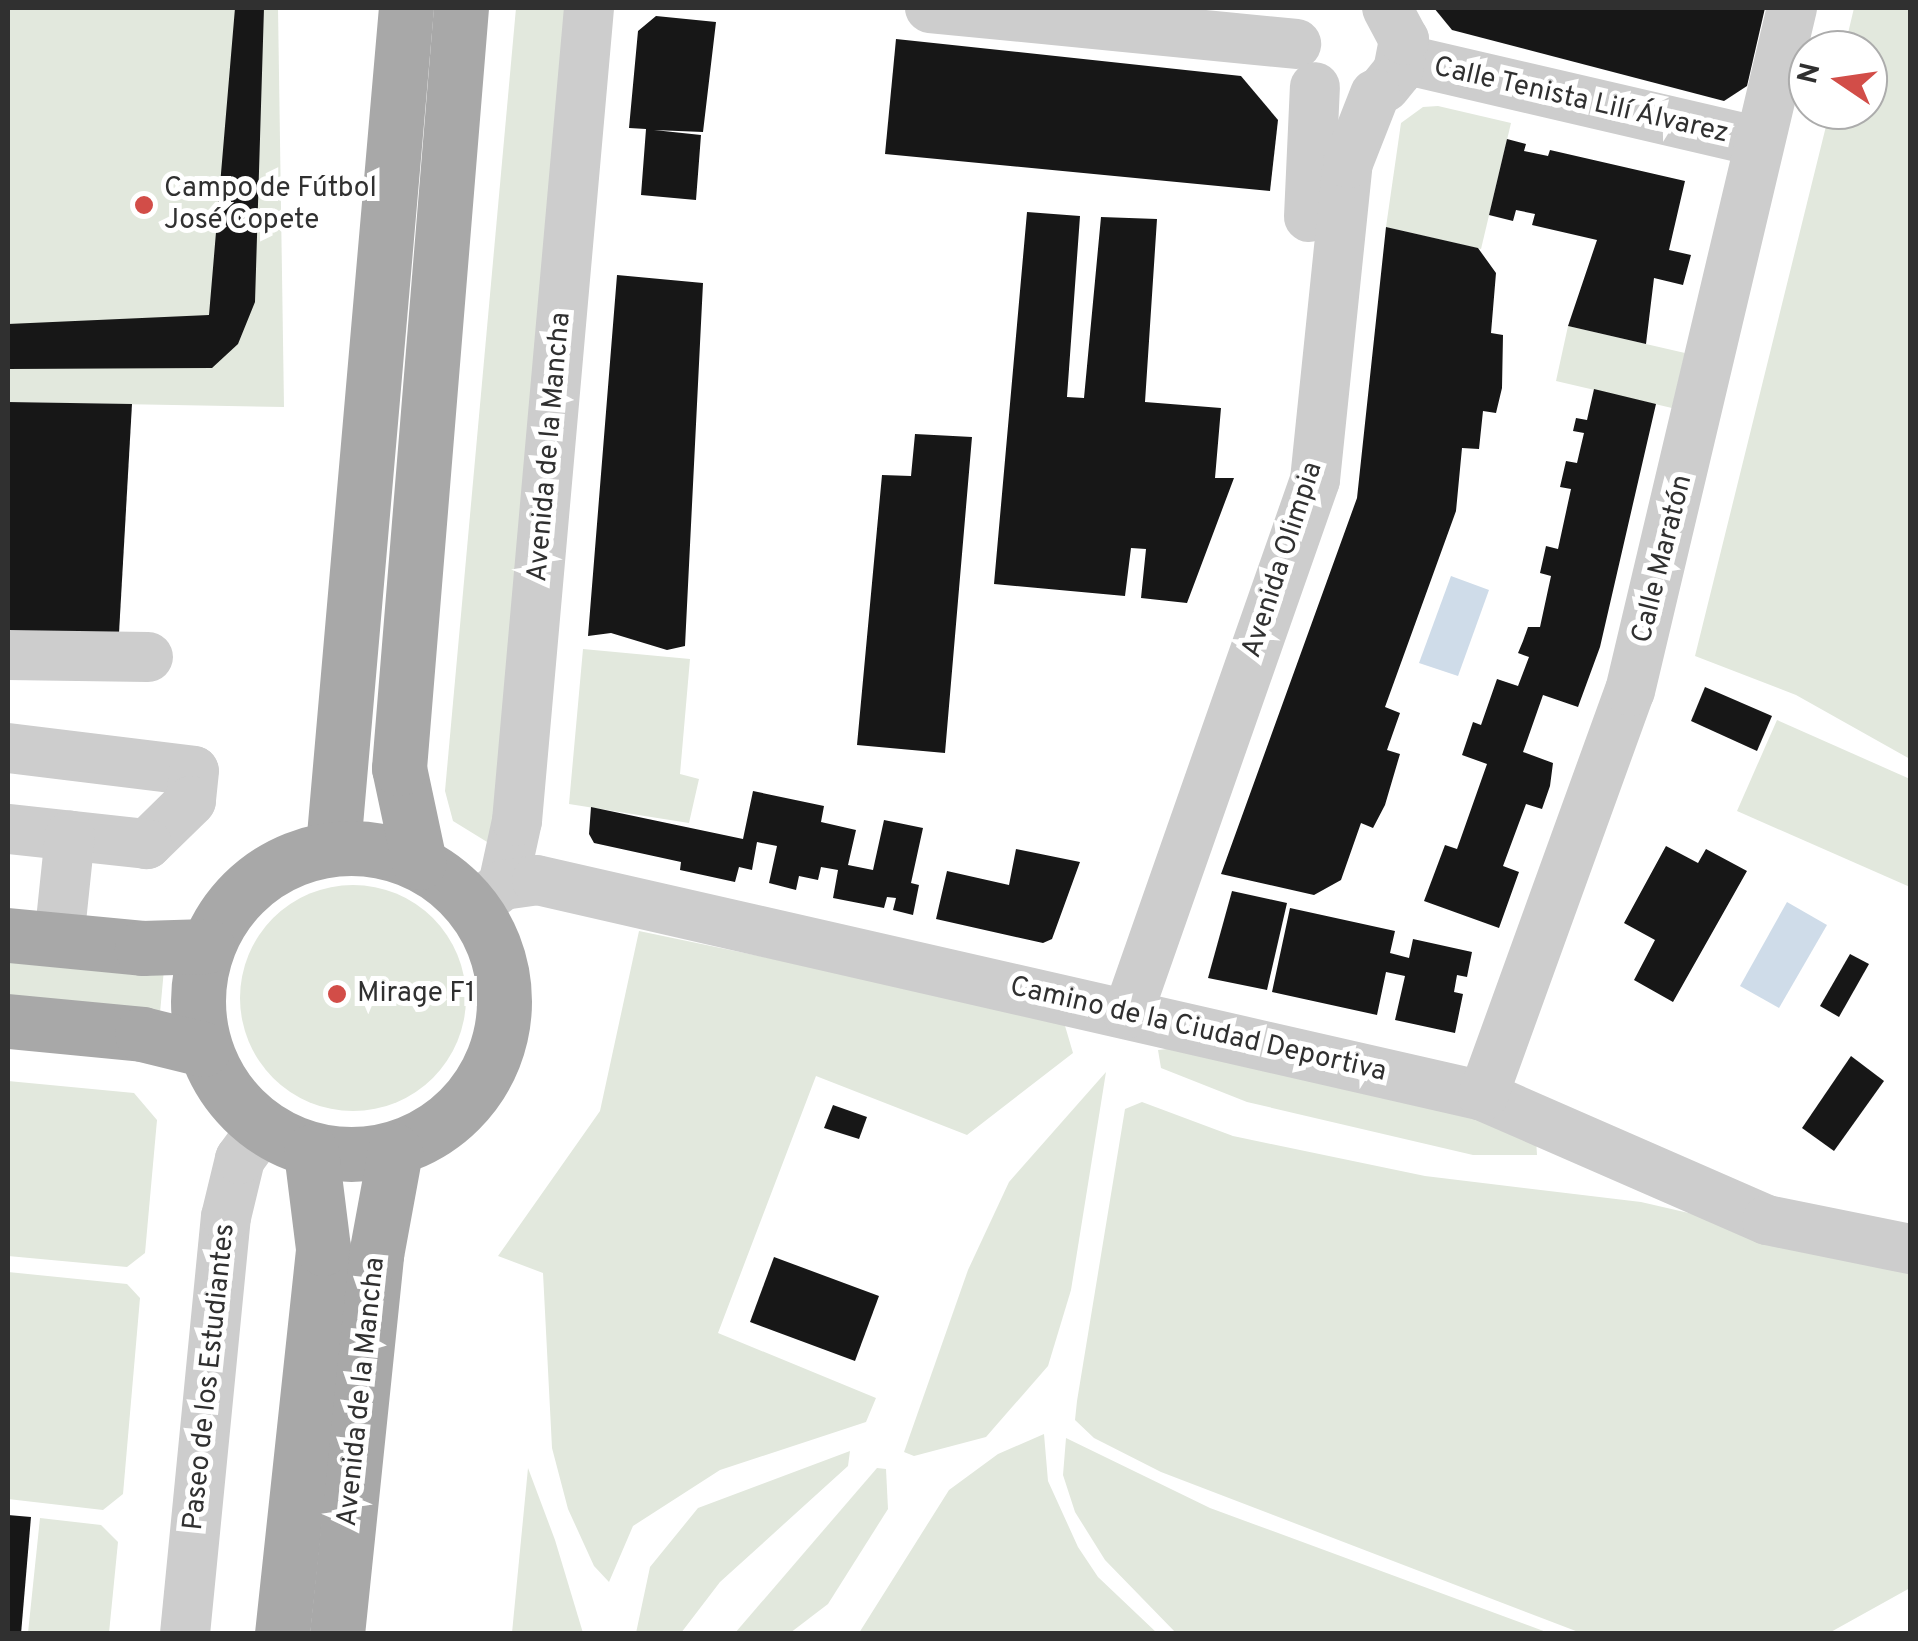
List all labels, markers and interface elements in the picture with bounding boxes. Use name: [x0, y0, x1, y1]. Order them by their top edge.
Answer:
north arrow: [1788, 30, 1888, 130]
street label: Calle Tenista Lilí Álvarez: [1429, 50, 1733, 152]
text: N: [1791, 60, 1831, 88]
place label: Campo de Fútbol José Copete: [164, 172, 377, 238]
marker: Campo de Fútbol José Copete: [133, 194, 155, 216]
street label: Avenida de la Mancha: [521, 311, 579, 583]
street label: Avenida Olimpia: [1236, 458, 1330, 662]
street label: Calle Maratón: [1626, 471, 1700, 647]
street label: Camino de la Ciudad Deportiva: [1006, 970, 1390, 1090]
place label: Mirage F1: [357, 977, 476, 1011]
marker: Mirage F1: [326, 983, 348, 1005]
street label: Paseo de los Estudiantes: [177, 1222, 243, 1532]
street label: Avenida de la Mancha: [331, 1256, 393, 1528]

